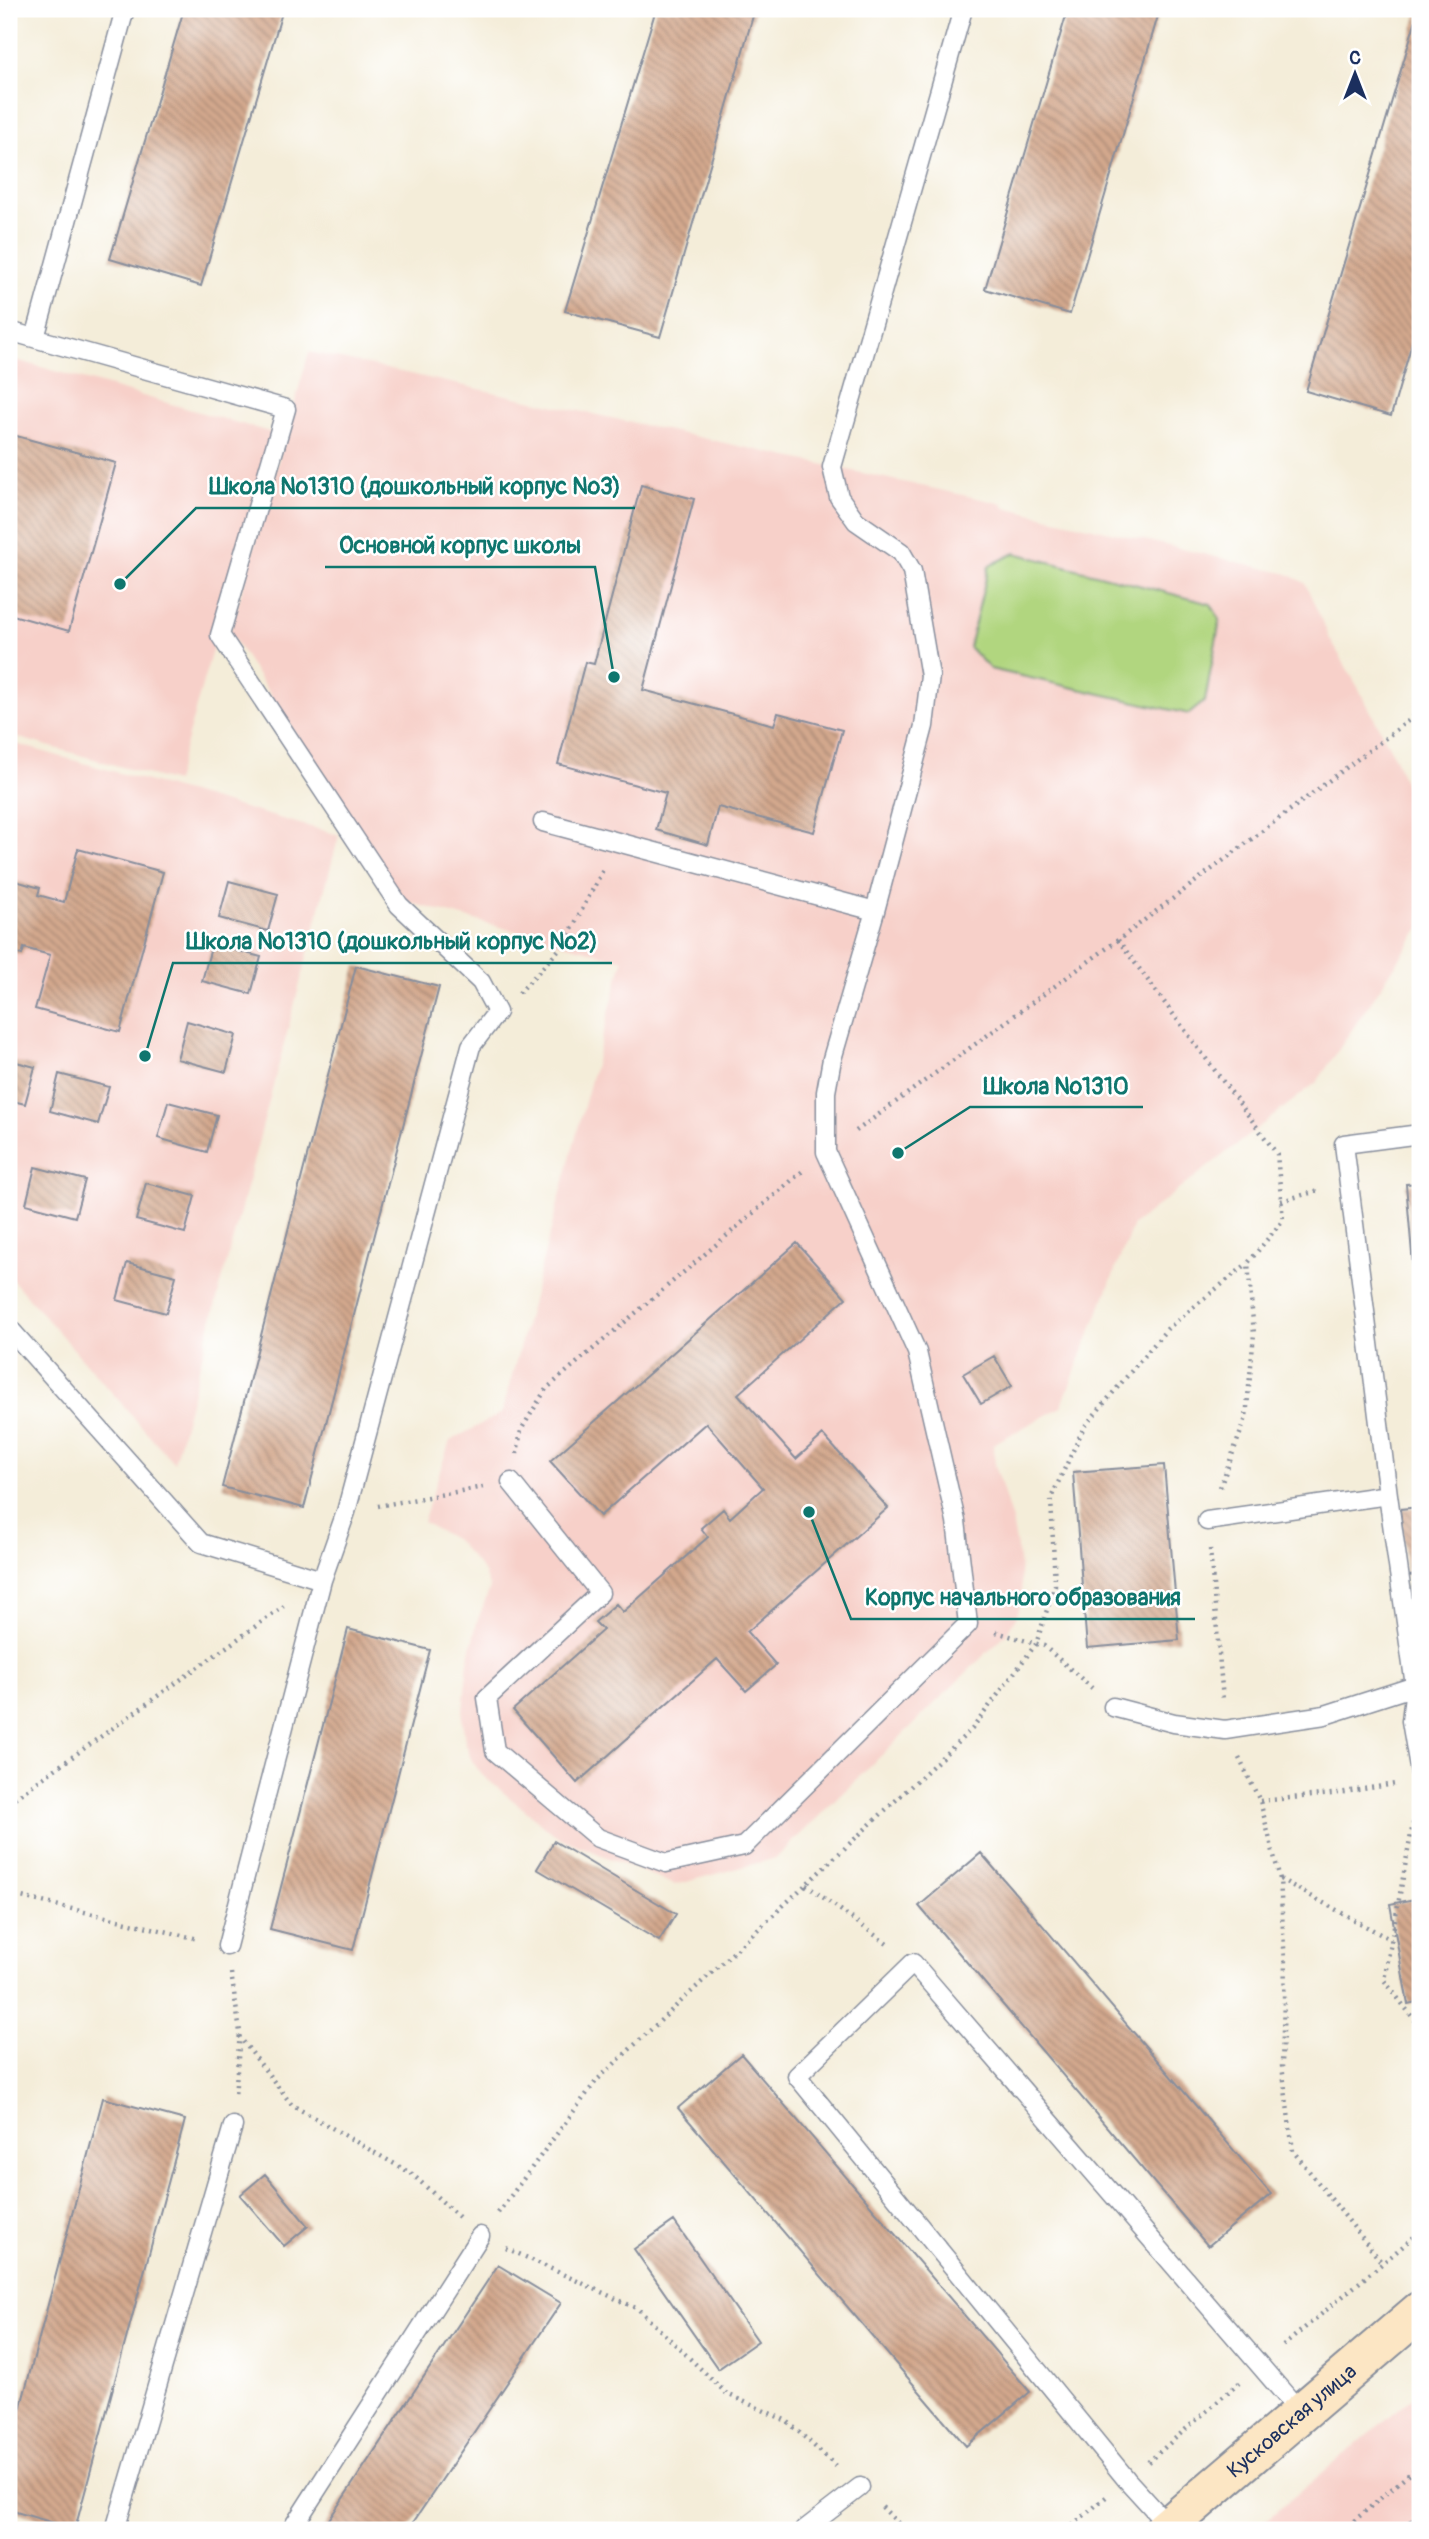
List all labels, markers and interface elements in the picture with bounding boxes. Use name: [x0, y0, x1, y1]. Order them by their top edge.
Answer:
north arrow: [1320, 38, 1390, 108]
text: С: [1349, 46, 1361, 70]
callout: Школа №1310 (дошкольный корпус №3): [196, 464, 635, 508]
text: Школа №1310 (дошкольный корпус №3): [208, 472, 621, 501]
callout: Основной корпус школы: [325, 523, 595, 567]
text: Основной корпус школы: [339, 531, 581, 560]
callout: Школа №1310 (дошкольный корпус №2): [173, 919, 612, 963]
text: Школа №1310 (дошкольный корпус №2): [185, 927, 598, 956]
callout: Школа №1310: [970, 1063, 1143, 1107]
text: Школа №1310: [982, 1072, 1129, 1101]
callout: Корпус начального образования: [851, 1575, 1195, 1619]
text: Корпус начального образования: [865, 1583, 1181, 1612]
street label: Кусковская улица: [1221, 2358, 1362, 2484]

